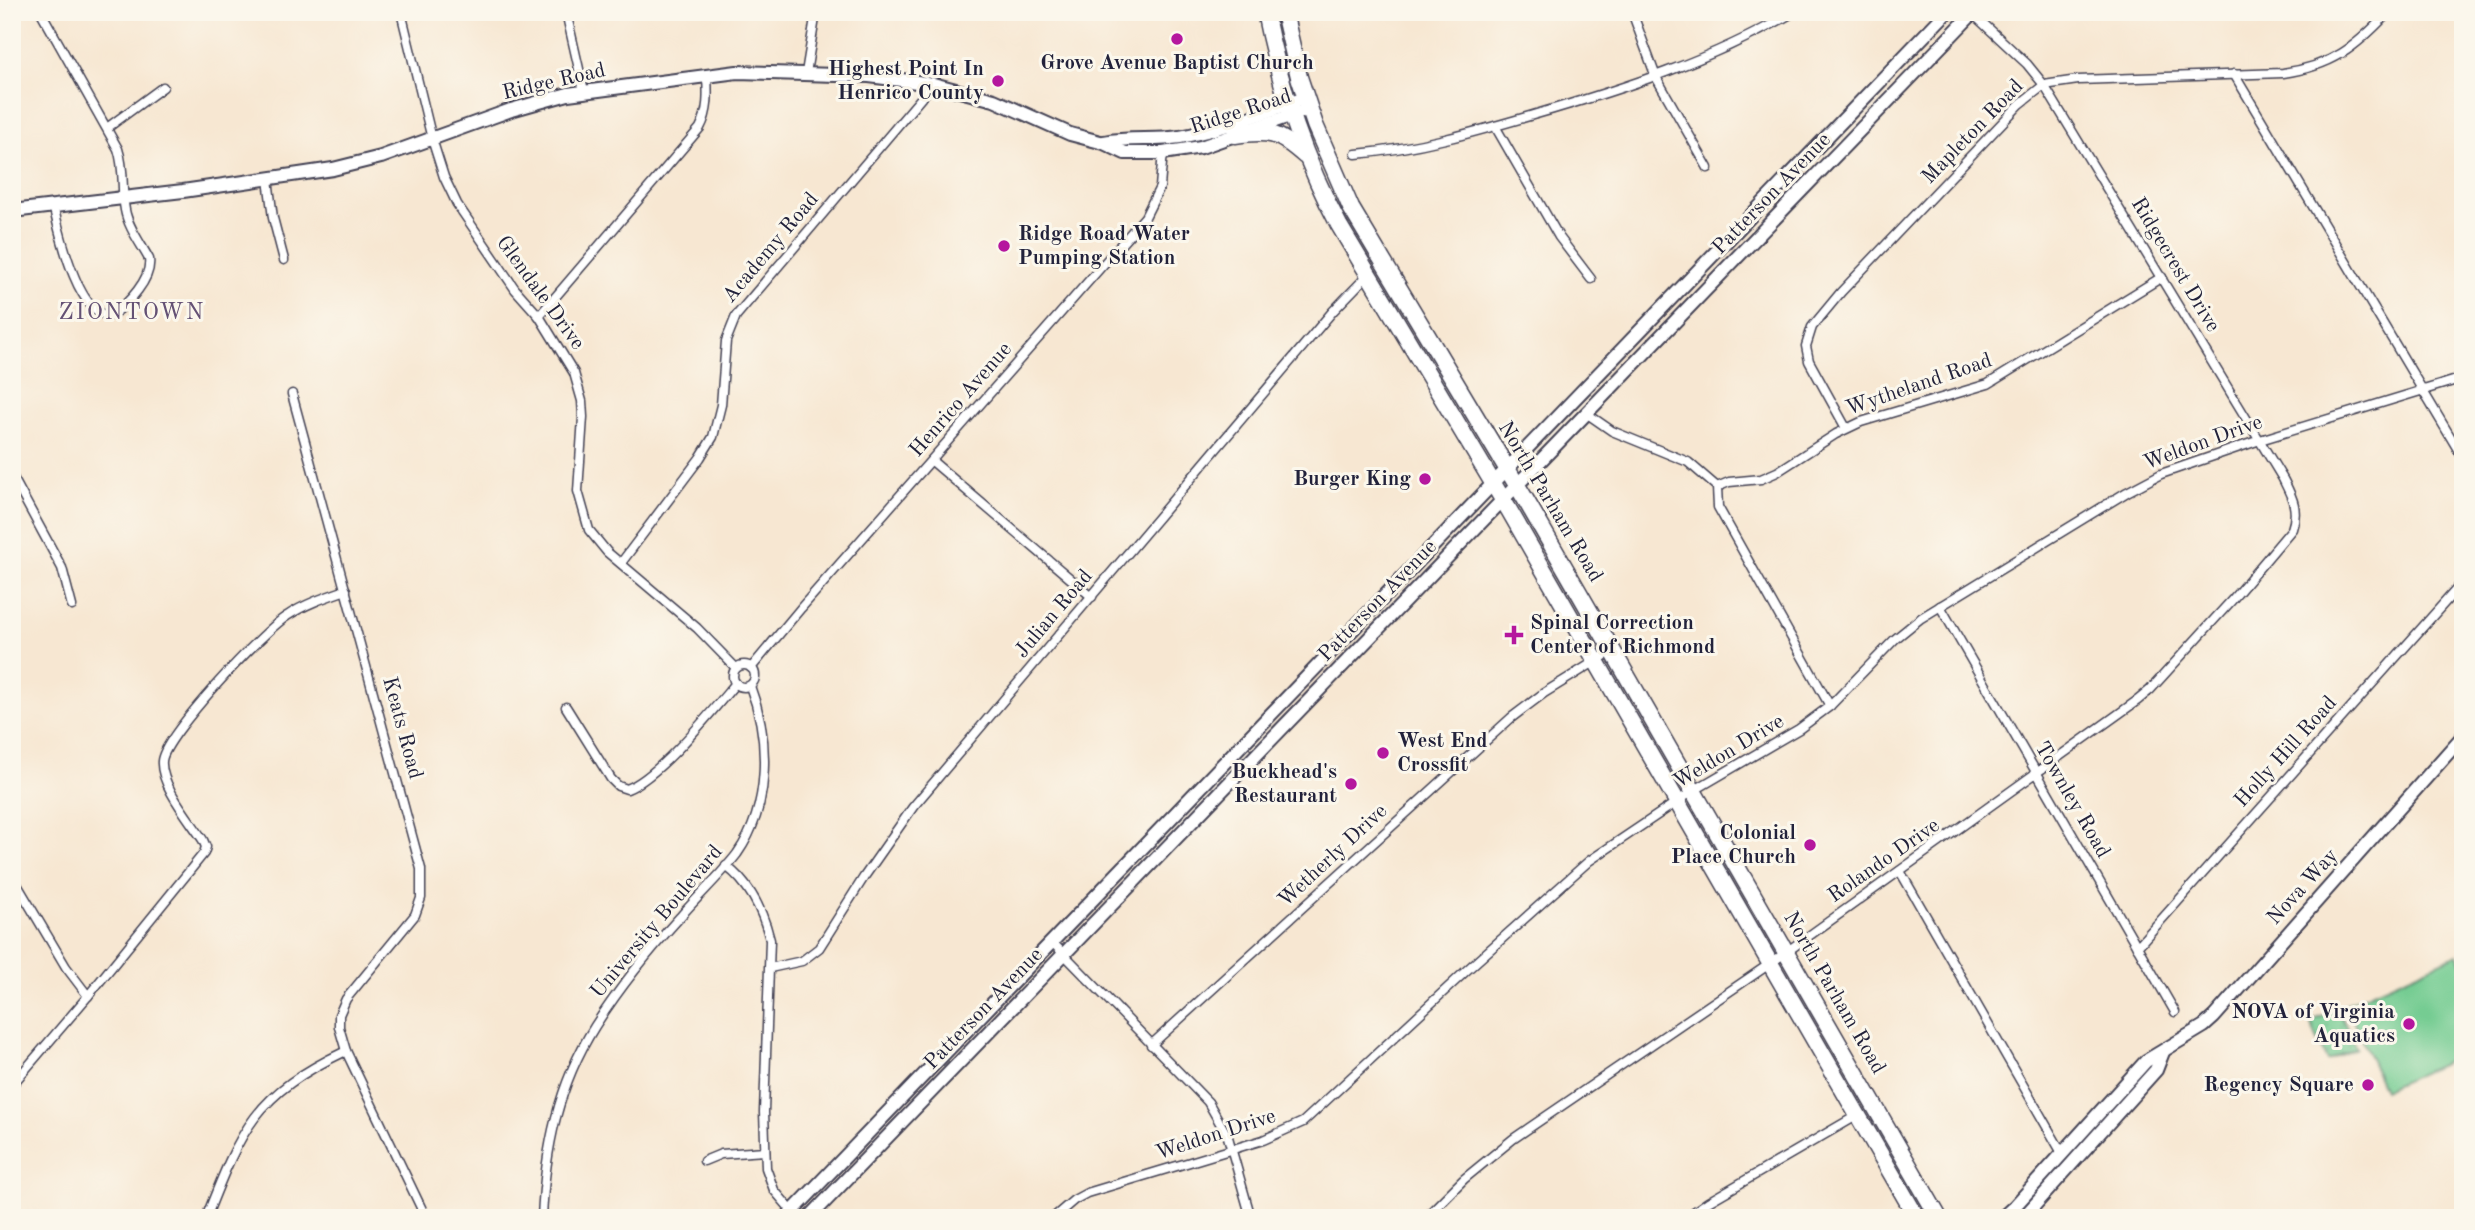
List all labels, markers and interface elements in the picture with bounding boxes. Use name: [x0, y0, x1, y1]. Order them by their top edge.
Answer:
marker: Grove Avenue Baptist Church: [1169, 31, 1185, 47]
place label: Grove Avenue Baptist Church: [1040, 53, 1314, 74]
place label: Highest Point In Henrico County: [828, 59, 984, 104]
street label: Ridge Road: [500, 60, 608, 104]
marker: Highest Point In Henrico County: [990, 73, 1006, 89]
street label: Mapleton Road: [1918, 76, 2028, 188]
street label: Ridge Road: [1188, 86, 1294, 138]
street label: Patterson Avenue: [1709, 129, 1835, 259]
street label: Academy Road: [719, 189, 823, 307]
street label: Ridgecrest Drive: [2127, 194, 2223, 336]
place label: Ridge Road Water Pumping Station: [1018, 224, 1190, 269]
street label: Glendale Drive: [492, 232, 588, 354]
marker: Ridge Road Water Pumping Station: [996, 238, 1012, 254]
district label: ZIONTOWN: [59, 301, 205, 324]
street label: Henrico Avenue: [906, 339, 1016, 461]
street label: Wytheland Road: [1843, 350, 1995, 420]
street label: Weldon Drive: [2141, 412, 2265, 474]
street label: North Parham Road: [1494, 418, 1606, 586]
place label: Burger King: [1293, 469, 1411, 490]
marker: Burger King: [1417, 471, 1433, 487]
street label: Patterson Avenue: [1315, 536, 1441, 666]
street label: Julian Road: [1011, 566, 1097, 662]
place label: Spinal Correction Center of Richmond: [1530, 613, 1715, 658]
marker: Spinal Correction Center of Richmond: [1504, 625, 1524, 645]
street label: Keats Road: [378, 675, 426, 781]
street label: Holly Hill Road: [2231, 692, 2341, 812]
street label: Weldon Drive: [1670, 711, 1788, 793]
place label: West End Crossfit: [1397, 731, 1488, 776]
street label: Townley Road: [2030, 738, 2114, 862]
marker: West End Crossfit: [1375, 745, 1391, 761]
place label: Buckhead's Restaurant: [1231, 762, 1337, 807]
marker: Buckhead's Restaurant: [1343, 776, 1359, 792]
street label: Wetherly Drive: [1275, 800, 1391, 912]
street label: Rolando Drive: [1825, 815, 1943, 907]
place label: Colonial Place Church: [1671, 823, 1796, 868]
marker: Colonial Place Church: [1802, 837, 1818, 853]
street label: University Boulevard: [587, 841, 727, 1003]
street label: Nova Way: [2264, 845, 2342, 929]
street label: North Parham Road: [1779, 908, 1889, 1078]
street label: Patterson Avenue: [921, 944, 1047, 1074]
place label: NOVA of Virginia Aquatics: [2231, 1002, 2395, 1047]
marker: NOVA of Virginia Aquatics: [2401, 1016, 2417, 1032]
place label: Regency Square: [2204, 1075, 2354, 1096]
marker: Regency Square: [2360, 1077, 2376, 1093]
street label: Weldon Drive: [1153, 1106, 1279, 1164]

